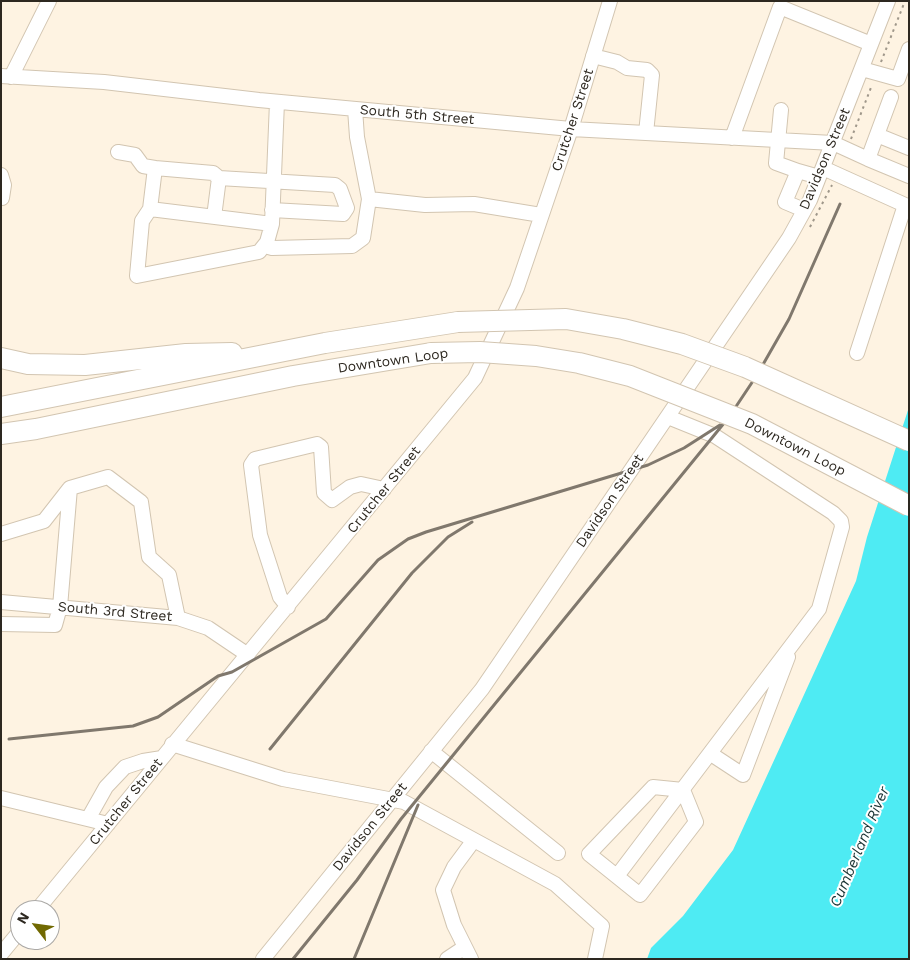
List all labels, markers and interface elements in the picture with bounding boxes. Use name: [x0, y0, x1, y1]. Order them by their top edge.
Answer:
street label: Crutcher Street: [548, 67, 598, 173]
street label: South 5th Street: [359, 102, 475, 128]
street label: Davidson Street: [796, 106, 854, 212]
street label: Downtown Loop: [337, 345, 449, 377]
street label: Downtown Loop: [742, 414, 848, 480]
street label: Crutcher Street: [344, 443, 424, 537]
street label: Davidson Street: [573, 451, 647, 551]
street label: South 3rd Street: [57, 599, 173, 625]
street label: Crutcher Street: [86, 755, 166, 849]
street label: Davidson Street: [329, 779, 411, 875]
water label: Cumberland River: [827, 784, 893, 910]
north arrow: [10, 900, 60, 950]
text: N: [13, 910, 32, 926]

